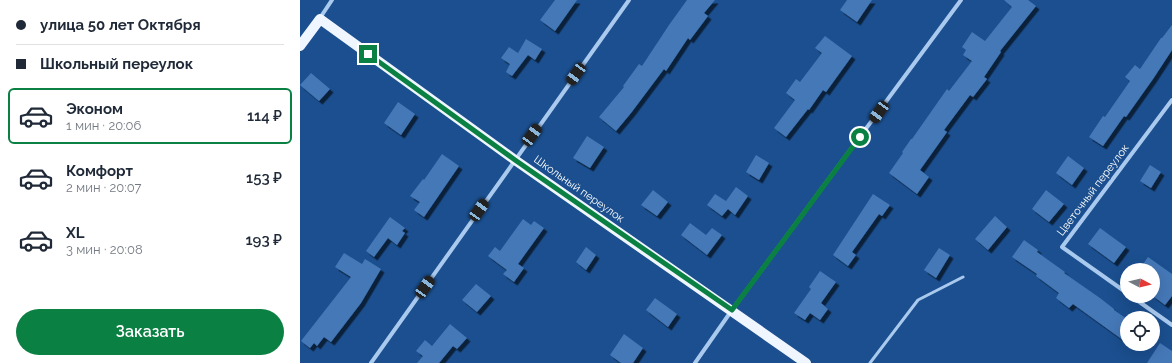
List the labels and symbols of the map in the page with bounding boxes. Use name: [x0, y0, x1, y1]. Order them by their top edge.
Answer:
route end: [359, 45, 377, 63]
car: [564, 61, 588, 87]
car: [867, 99, 891, 125]
car: [520, 122, 544, 148]
route start: [851, 128, 869, 146]
street label: Цветочный переулок: [1054, 141, 1132, 238]
street label: Школьный переулок: [531, 153, 627, 225]
car: [467, 197, 491, 223]
north arrow: [1120, 263, 1160, 303]
car: [413, 274, 437, 300]

